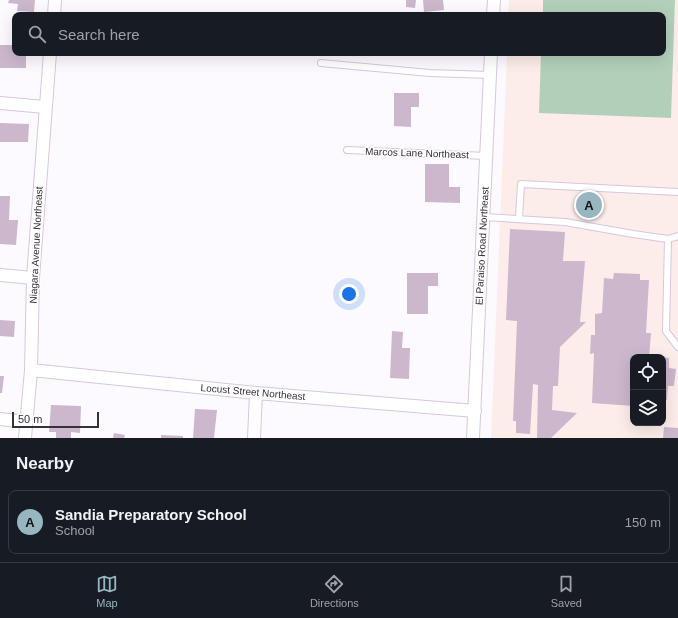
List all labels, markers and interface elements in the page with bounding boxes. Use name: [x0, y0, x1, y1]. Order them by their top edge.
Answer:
search box: [12, 12, 666, 56]
icon: search: [26, 23, 48, 45]
text: Search here: [58, 26, 140, 43]
street label: Marcos Lane Northeast: [365, 146, 469, 160]
street label: Niagara Avenue Northeast: [27, 186, 45, 304]
street label: El Paraiso Road Northeast: [473, 186, 491, 305]
pin: A: [576, 190, 602, 220]
your location: [339, 284, 359, 304]
map controls: [630, 354, 666, 426]
button: locate: [630, 354, 666, 390]
street label: Locust Street Northeast: [200, 382, 306, 402]
button: layers: [630, 390, 666, 426]
scale bar: [12, 410, 99, 429]
text: 50 m: [18, 413, 42, 425]
text: Nearby: [16, 454, 74, 473]
text: Sandia Preparatory School: [55, 506, 247, 523]
text: A: [25, 515, 35, 530]
text: 150 m: [625, 515, 661, 530]
text: School: [55, 523, 95, 538]
tab: Map: [96, 573, 118, 609]
tab: Directions: [310, 573, 359, 609]
tab: Saved: [551, 573, 582, 609]

